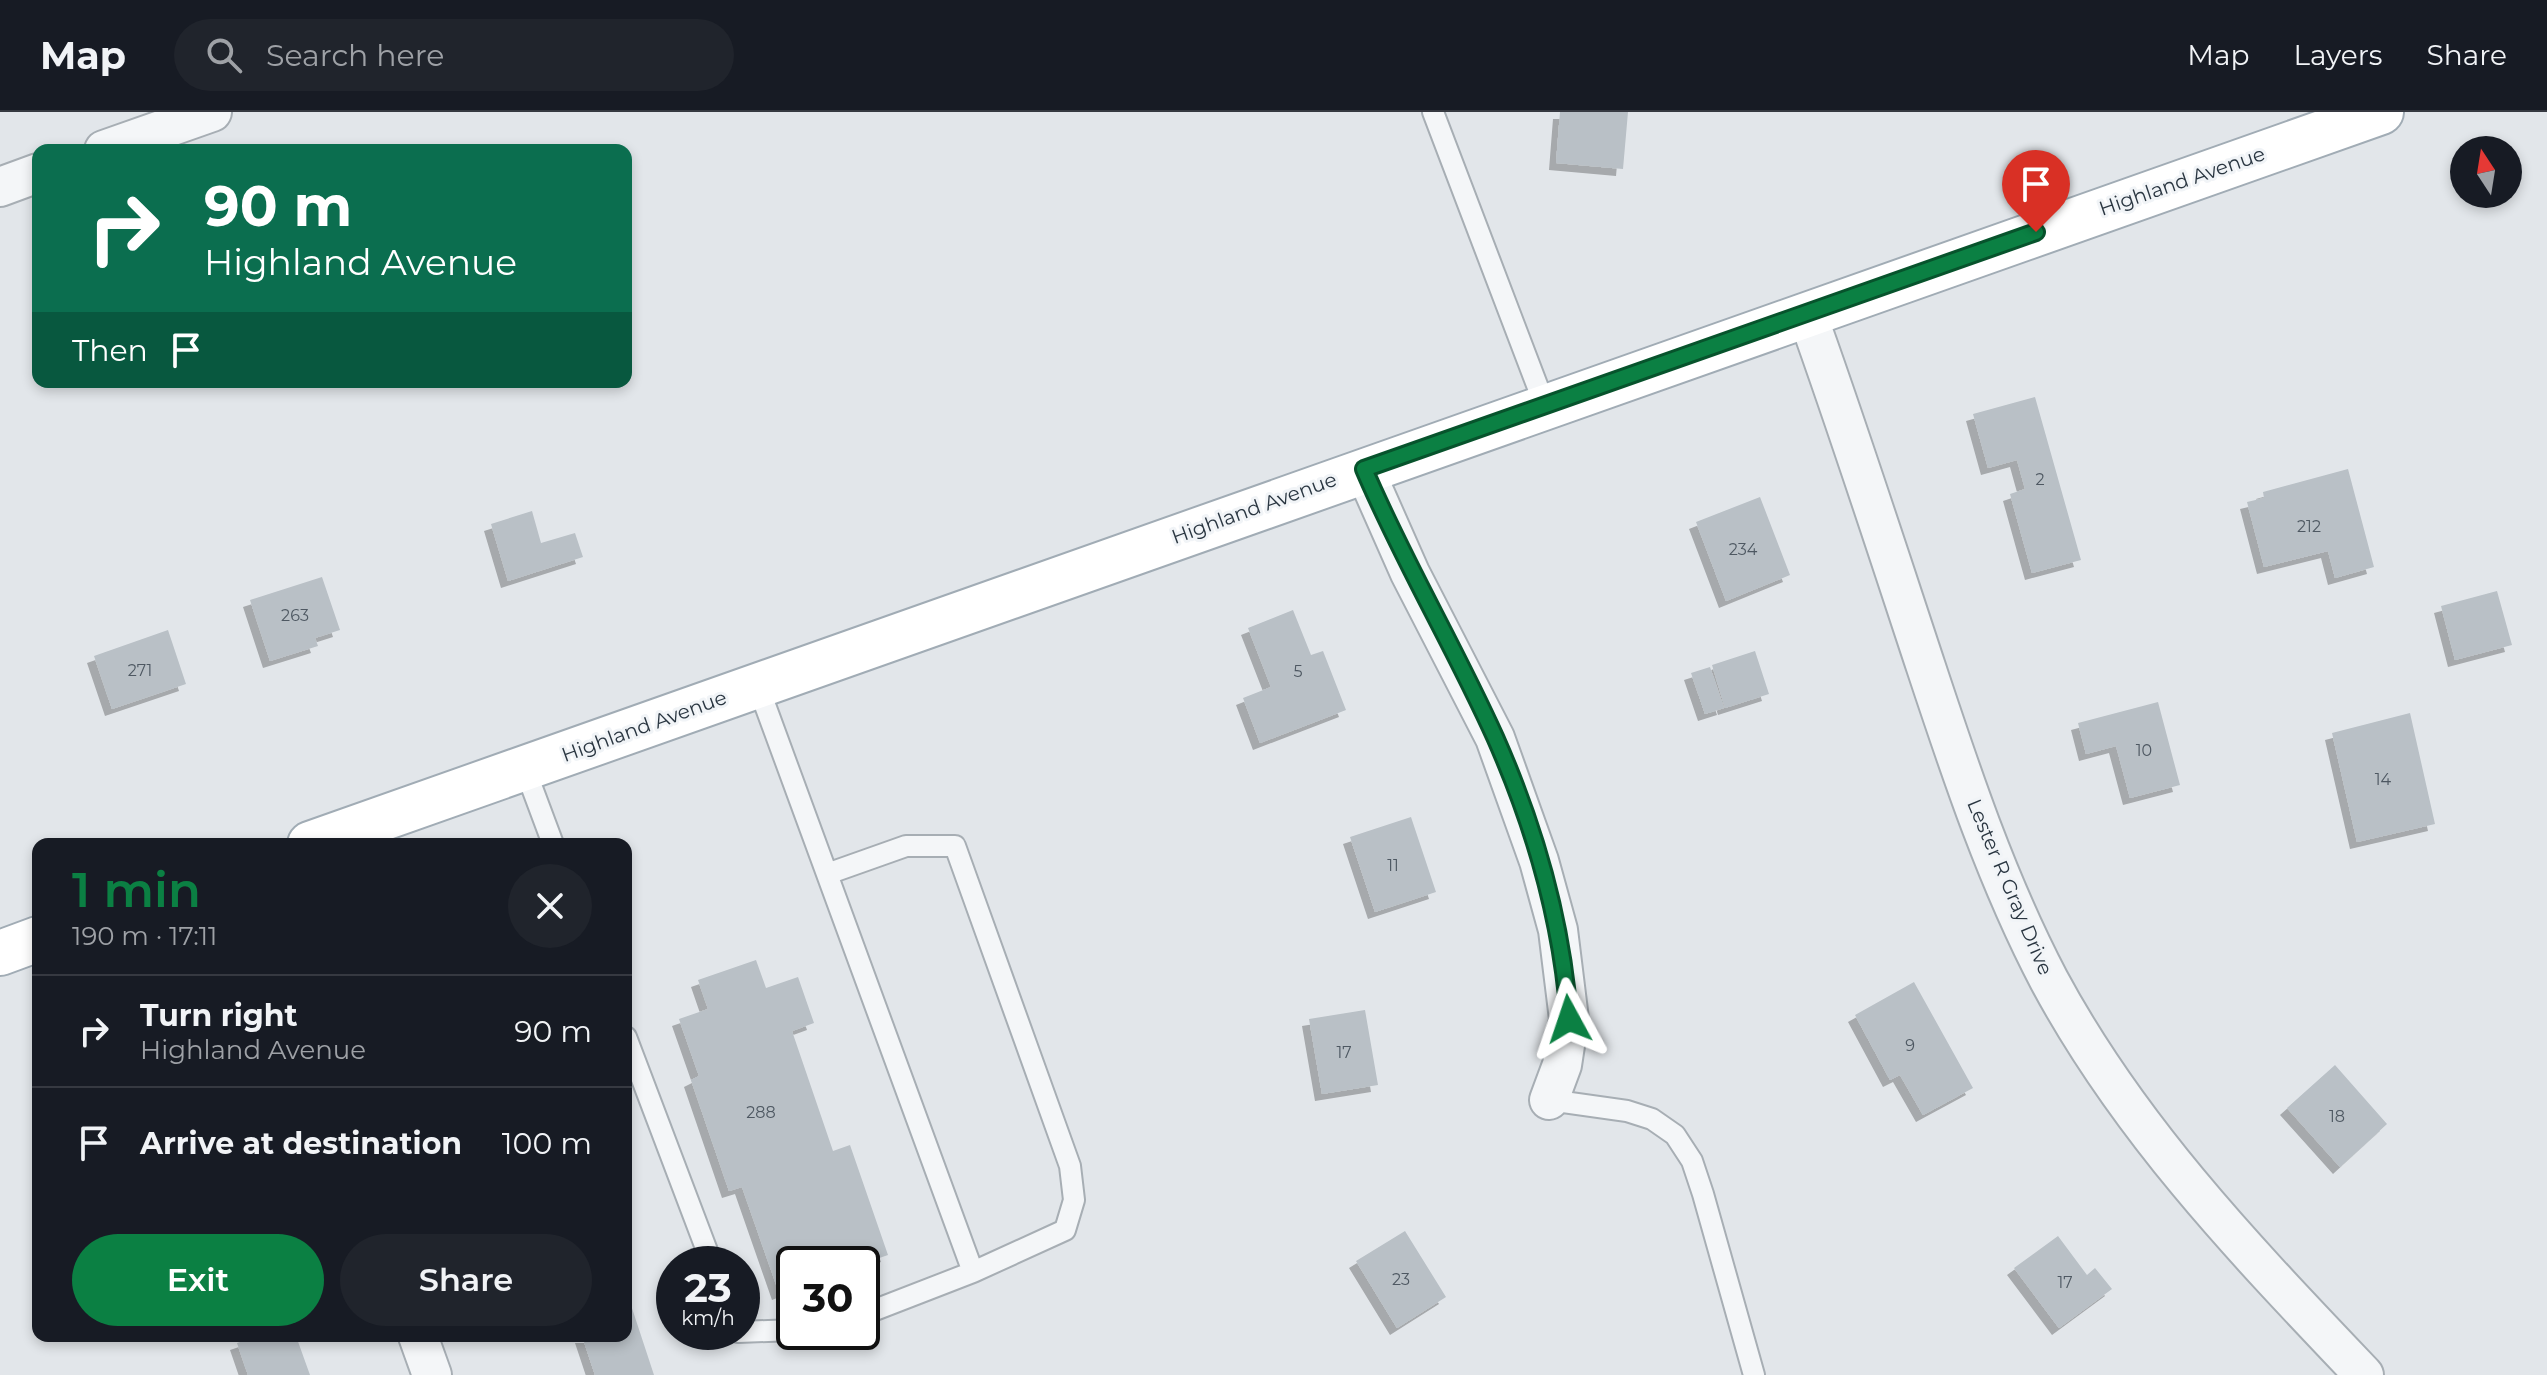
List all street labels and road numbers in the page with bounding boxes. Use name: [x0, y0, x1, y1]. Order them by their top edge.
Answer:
street label: Highland Avenue: [2096, 141, 2268, 221]
street label: Highland Avenue: [1168, 467, 1340, 549]
street label: Highland Avenue: [558, 685, 730, 767]
street label: Lester R Gray Drive: [1962, 795, 2058, 979]

